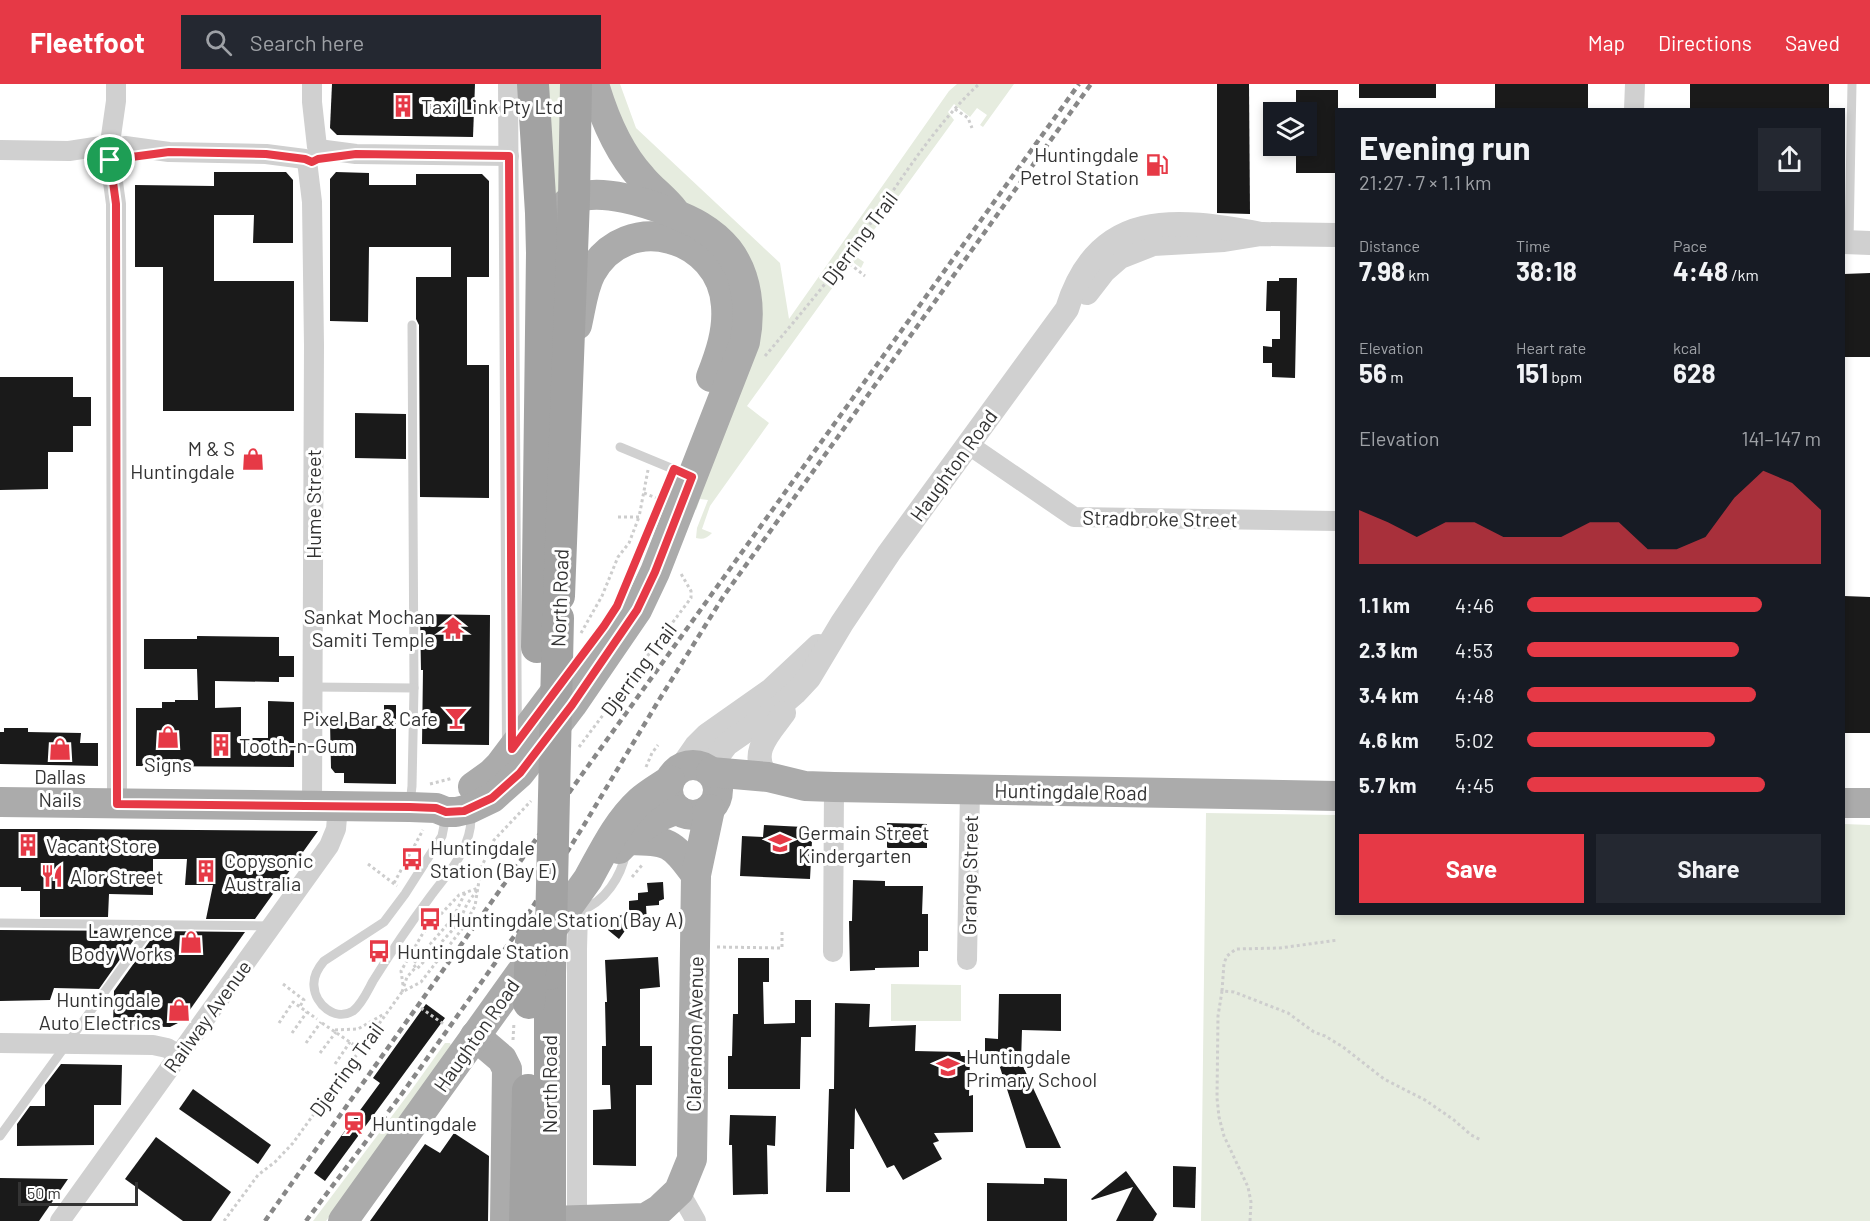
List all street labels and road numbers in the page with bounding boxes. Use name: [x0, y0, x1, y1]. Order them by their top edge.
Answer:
street label: Djerring Trail: [816, 187, 902, 289]
street label: Haughton Road: [904, 404, 1002, 526]
street label: Hume Street: [301, 449, 325, 559]
street label: Stradbroke Street: [1082, 505, 1238, 531]
street label: North Road: [545, 548, 573, 648]
street label: Djerring Trail: [595, 618, 681, 720]
street label: Huntingdale Road: [994, 778, 1148, 804]
street label: Grange Street: [956, 815, 982, 935]
street label: Railway Avenue: [158, 955, 256, 1077]
street label: Clarendon Avenue: [681, 956, 707, 1112]
street label: Haughton Road: [428, 974, 524, 1096]
street label: Djerring Trail: [304, 1017, 388, 1121]
street label: North Road: [537, 1035, 561, 1133]

